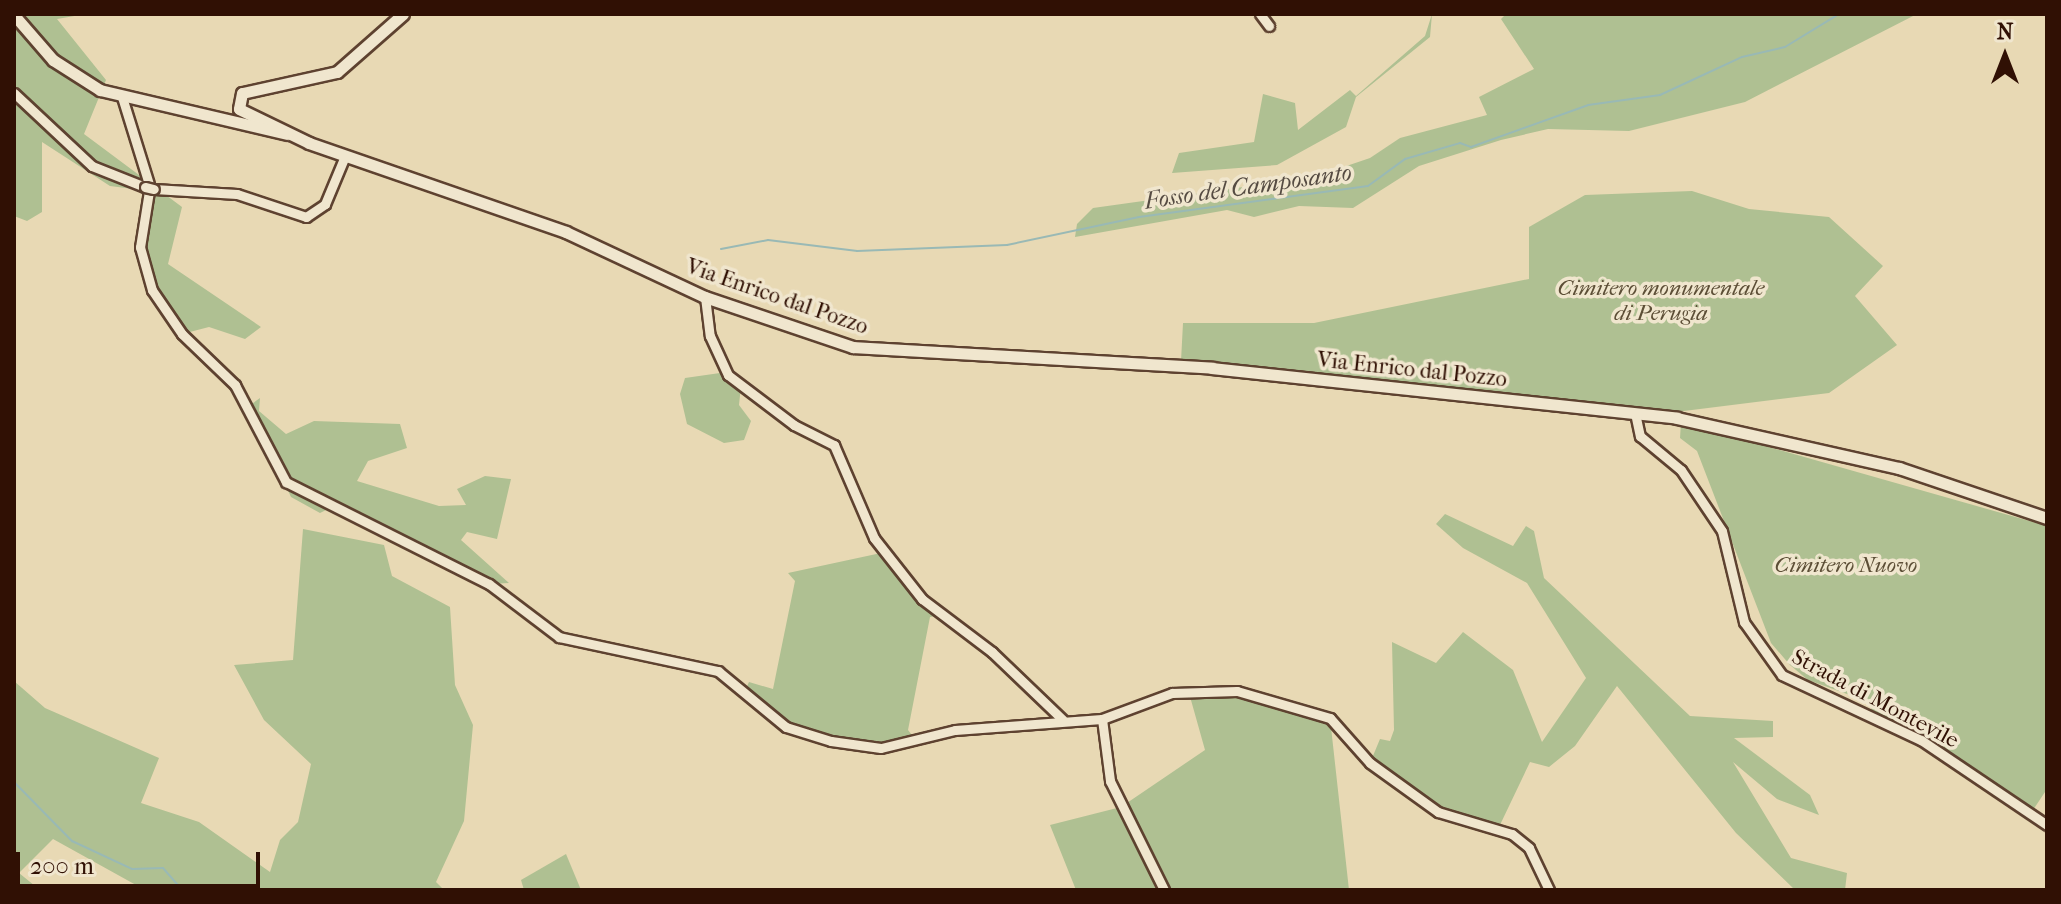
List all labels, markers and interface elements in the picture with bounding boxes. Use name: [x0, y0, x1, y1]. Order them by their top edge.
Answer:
north arrow: [1965, 16, 2045, 96]
text: N: [1997, 19, 2013, 45]
water label: Fosso del Camposanto: [1142, 158, 1354, 216]
street label: Via Enrico dal Pozzo: [683, 253, 871, 341]
park label: Cimitero monumentale di Perugia: [1558, 275, 1764, 326]
street label: Via Enrico dal Pozzo: [1316, 347, 1508, 393]
park label: Cimitero Nuovo: [1775, 553, 1917, 579]
street label: Strada di Montevile: [1787, 644, 1963, 754]
scale bar: [20, 836, 264, 886]
text: 200 m: [30, 852, 94, 880]

